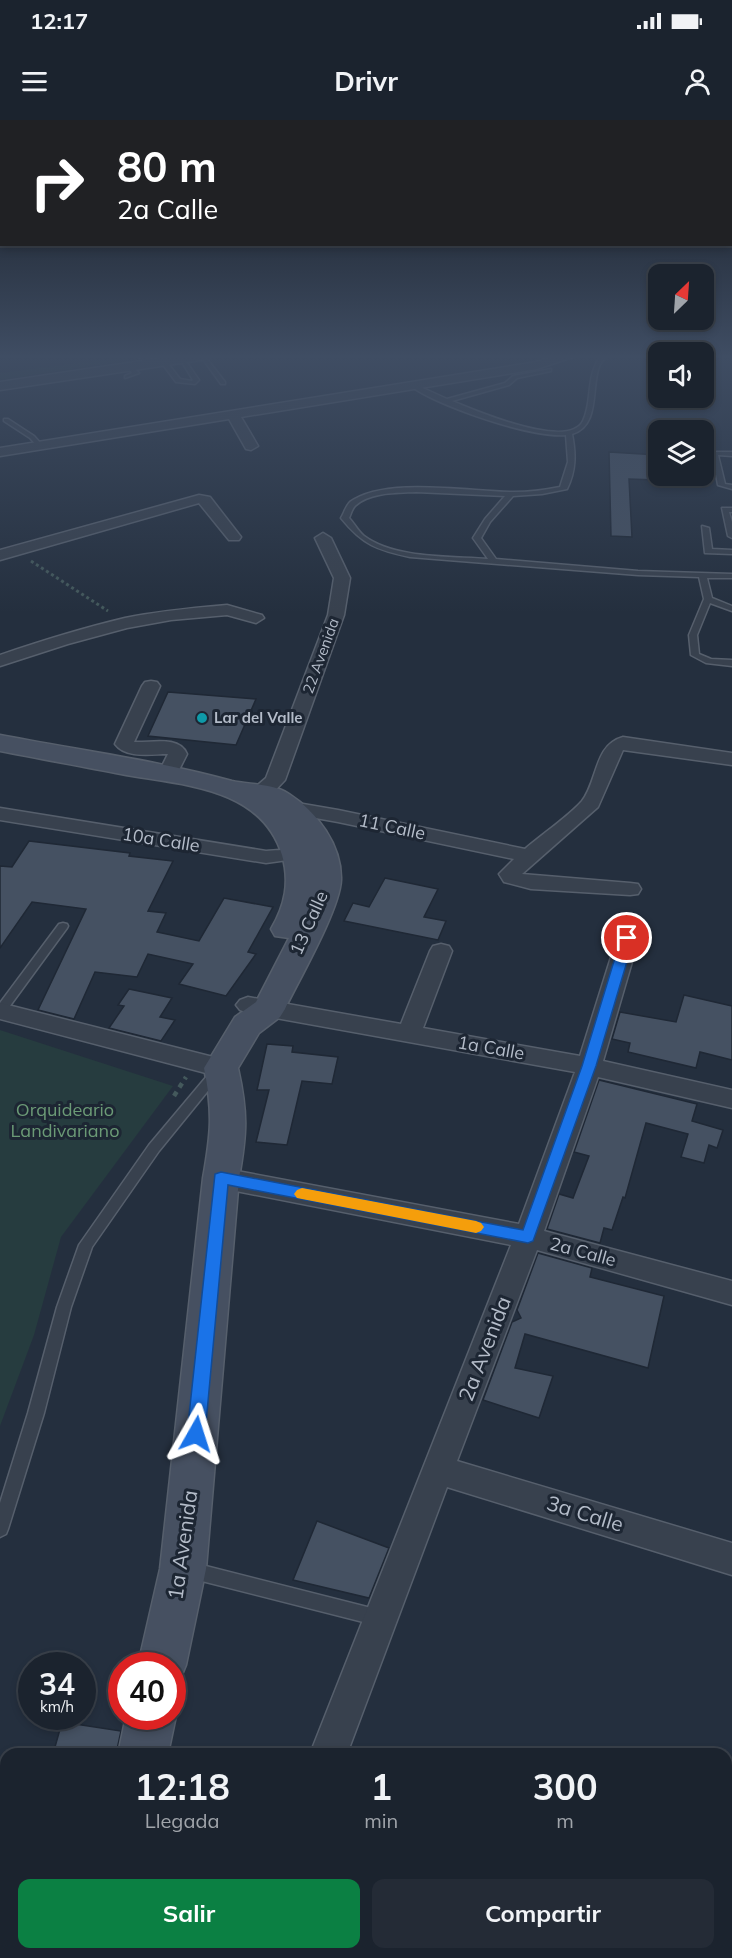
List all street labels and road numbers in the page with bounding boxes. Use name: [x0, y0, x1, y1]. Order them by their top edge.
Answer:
street label: 22 Avenida: [298, 615, 343, 696]
street label: 11 Calle: [357, 808, 427, 845]
street label: 10a Calle: [121, 822, 202, 857]
street label: 13 Calle: [284, 887, 333, 958]
street label: 1a Calle: [456, 1030, 526, 1065]
street label: 2a Calle: [548, 1232, 619, 1271]
street label: 2a Avenida: [452, 1292, 516, 1405]
street label: 1a Avenida: [161, 1488, 203, 1601]
street label: 3a Calle: [544, 1489, 627, 1537]

